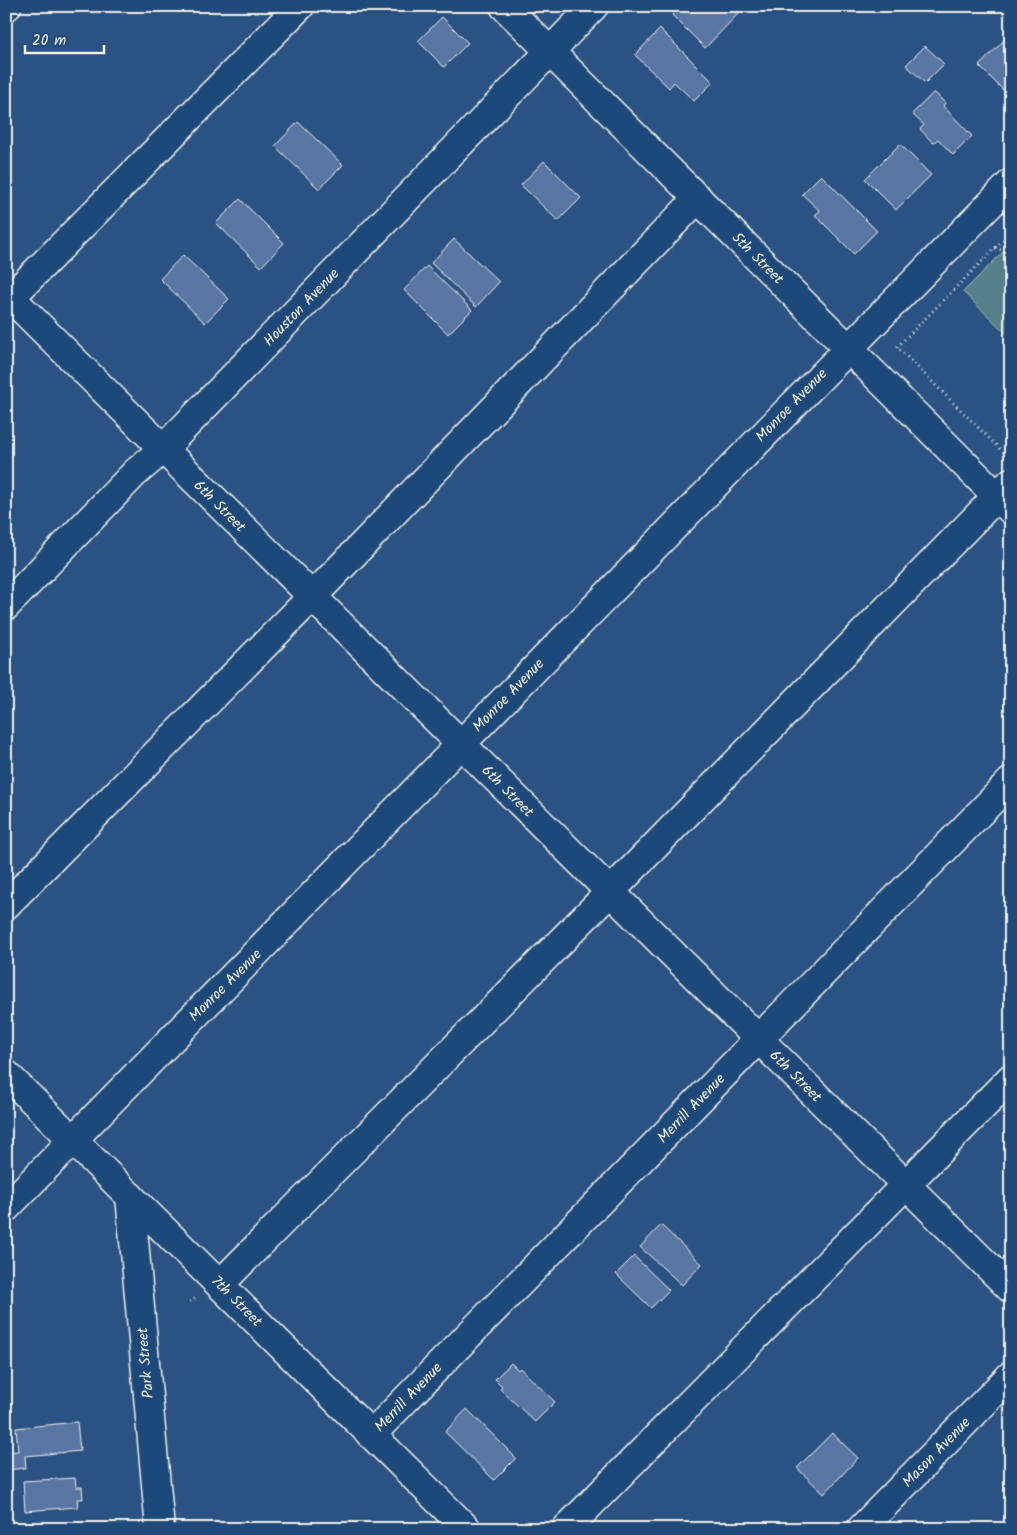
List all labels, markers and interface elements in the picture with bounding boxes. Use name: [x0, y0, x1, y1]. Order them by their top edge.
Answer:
scale bar: [25, 22, 104, 54]
text: 20 m: [32, 29, 66, 53]
street label: 5th Street: [725, 227, 789, 291]
street label: Houston Avenue: [258, 263, 346, 352]
street label: Monroe Avenue: [750, 363, 834, 448]
street label: 6th Street: [187, 475, 251, 539]
street label: Monroe Avenue: [467, 653, 551, 738]
street label: 6th Street: [475, 760, 539, 824]
street label: Monroe Avenue: [184, 943, 268, 1028]
street label: 6th Street: [763, 1045, 827, 1109]
street label: Merrill Avenue: [652, 1068, 732, 1149]
street label: 7th Street: [205, 1270, 268, 1333]
street label: Park Street: [131, 1326, 161, 1399]
street label: Merrill Avenue: [369, 1357, 449, 1438]
street label: Mason Avenue: [897, 1412, 977, 1493]

